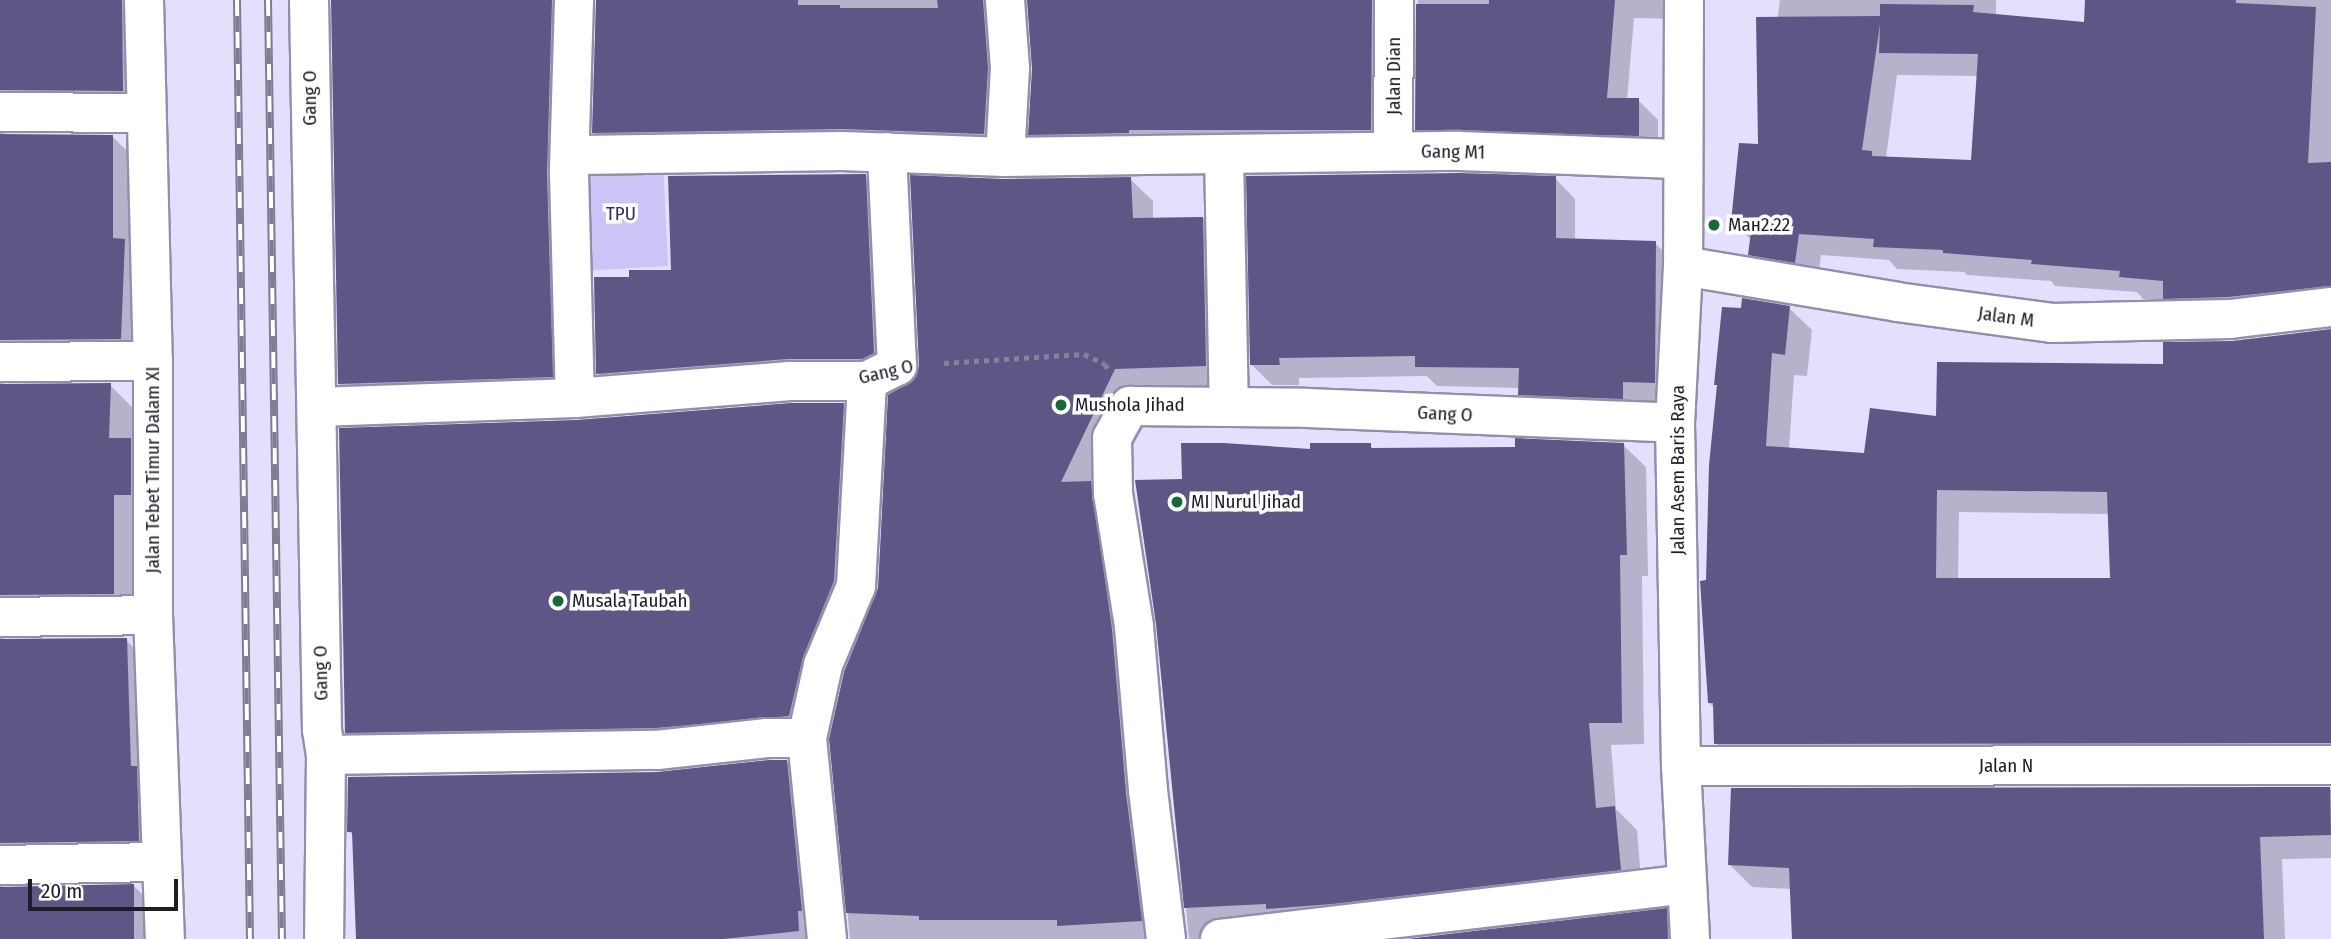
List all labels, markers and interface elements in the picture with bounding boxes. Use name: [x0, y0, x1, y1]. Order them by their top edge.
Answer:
street label: Jalan Dian: [1383, 37, 1405, 115]
street label: Gang O: [299, 70, 321, 126]
street label: Gang M1: [1421, 140, 1485, 164]
park label: TPU: [606, 203, 636, 225]
place label: Ман2.22: [1728, 214, 1790, 236]
marker: Ман2.22: [1706, 217, 1722, 233]
street label: Jalan M: [1976, 302, 2036, 332]
street label: Gang O: [856, 355, 916, 389]
street label: Jalan Tebet Timur Dalam XI: [142, 366, 164, 574]
street label: Jalan Asem Baris Raya: [1667, 385, 1689, 555]
place label: Mushola Jihad: [1075, 394, 1185, 416]
marker: Mushola Jihad: [1053, 397, 1069, 413]
street label: Gang O: [1417, 401, 1473, 427]
place label: MI Nurul Jihad: [1191, 491, 1301, 513]
marker: MI Nurul Jihad: [1169, 494, 1185, 510]
place label: Musala Taubah: [572, 590, 688, 612]
marker: Musala Taubah: [550, 593, 566, 609]
street label: Gang O: [309, 645, 333, 701]
street label: Jalan N: [1979, 755, 2033, 777]
scale bar: [32, 866, 182, 910]
text: 20 m: [41, 878, 82, 904]

